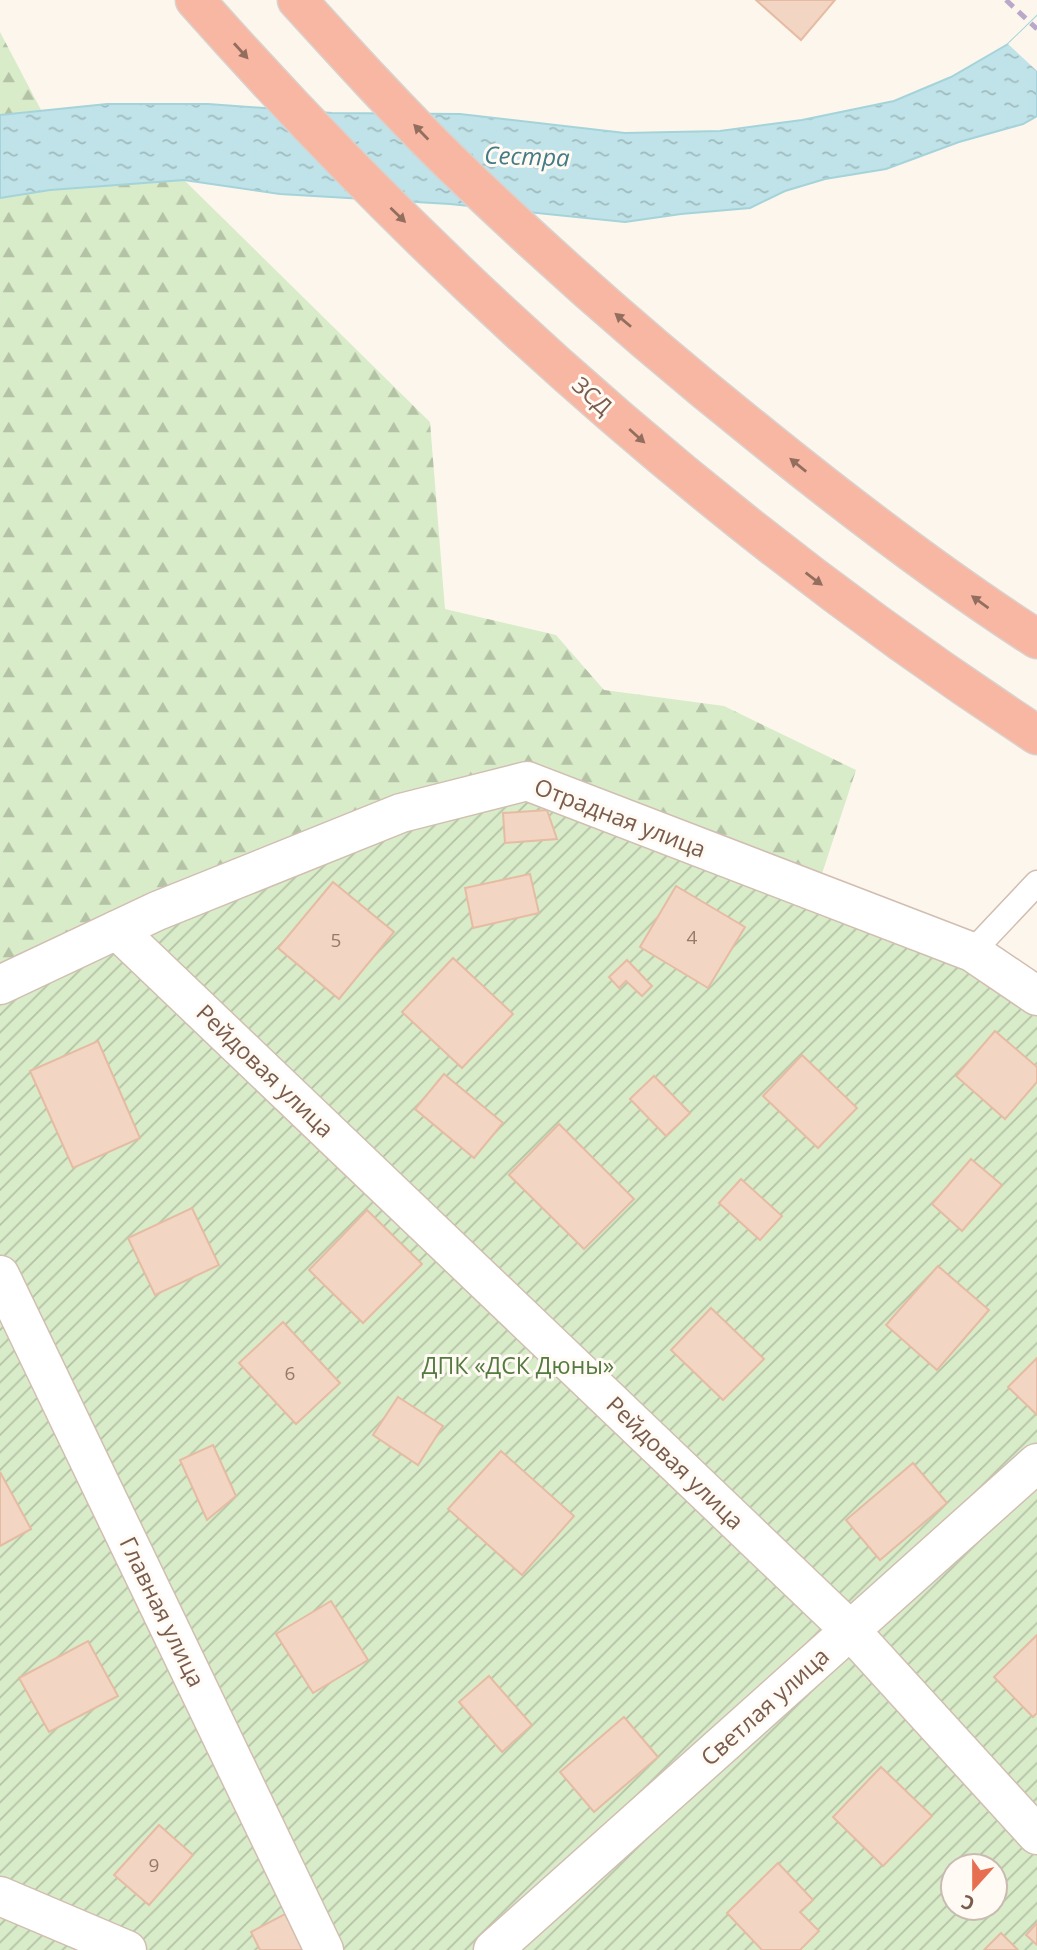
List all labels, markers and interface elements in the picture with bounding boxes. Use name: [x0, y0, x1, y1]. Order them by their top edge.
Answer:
one-way arrow: [233, 42, 249, 60]
one-way arrow: [412, 123, 429, 140]
water label: Сестра: [484, 138, 571, 173]
one-way arrow: [389, 207, 406, 223]
one-way arrow: [614, 313, 631, 328]
street label: ЗСД: [566, 369, 620, 422]
one-way arrow: [628, 428, 646, 444]
one-way arrow: [789, 459, 807, 473]
one-way arrow: [805, 571, 823, 586]
one-way arrow: [971, 595, 989, 609]
street label: Отрадная улица: [530, 770, 711, 864]
house number: 4: [687, 924, 698, 950]
house number: 5: [331, 927, 341, 953]
street label: Рейдовая улица: [190, 996, 341, 1144]
park label: ДПК «ДСК Дюны»: [422, 1349, 614, 1381]
house number: 6: [285, 1360, 295, 1386]
street label: Рейдовая улица: [600, 1388, 751, 1536]
street label: Главная улица: [113, 1531, 213, 1692]
street label: Светлая улица: [693, 1640, 835, 1773]
house number: 9: [149, 1852, 159, 1878]
north arrow: [939, 1852, 1009, 1922]
text: С: [958, 1889, 978, 1917]

